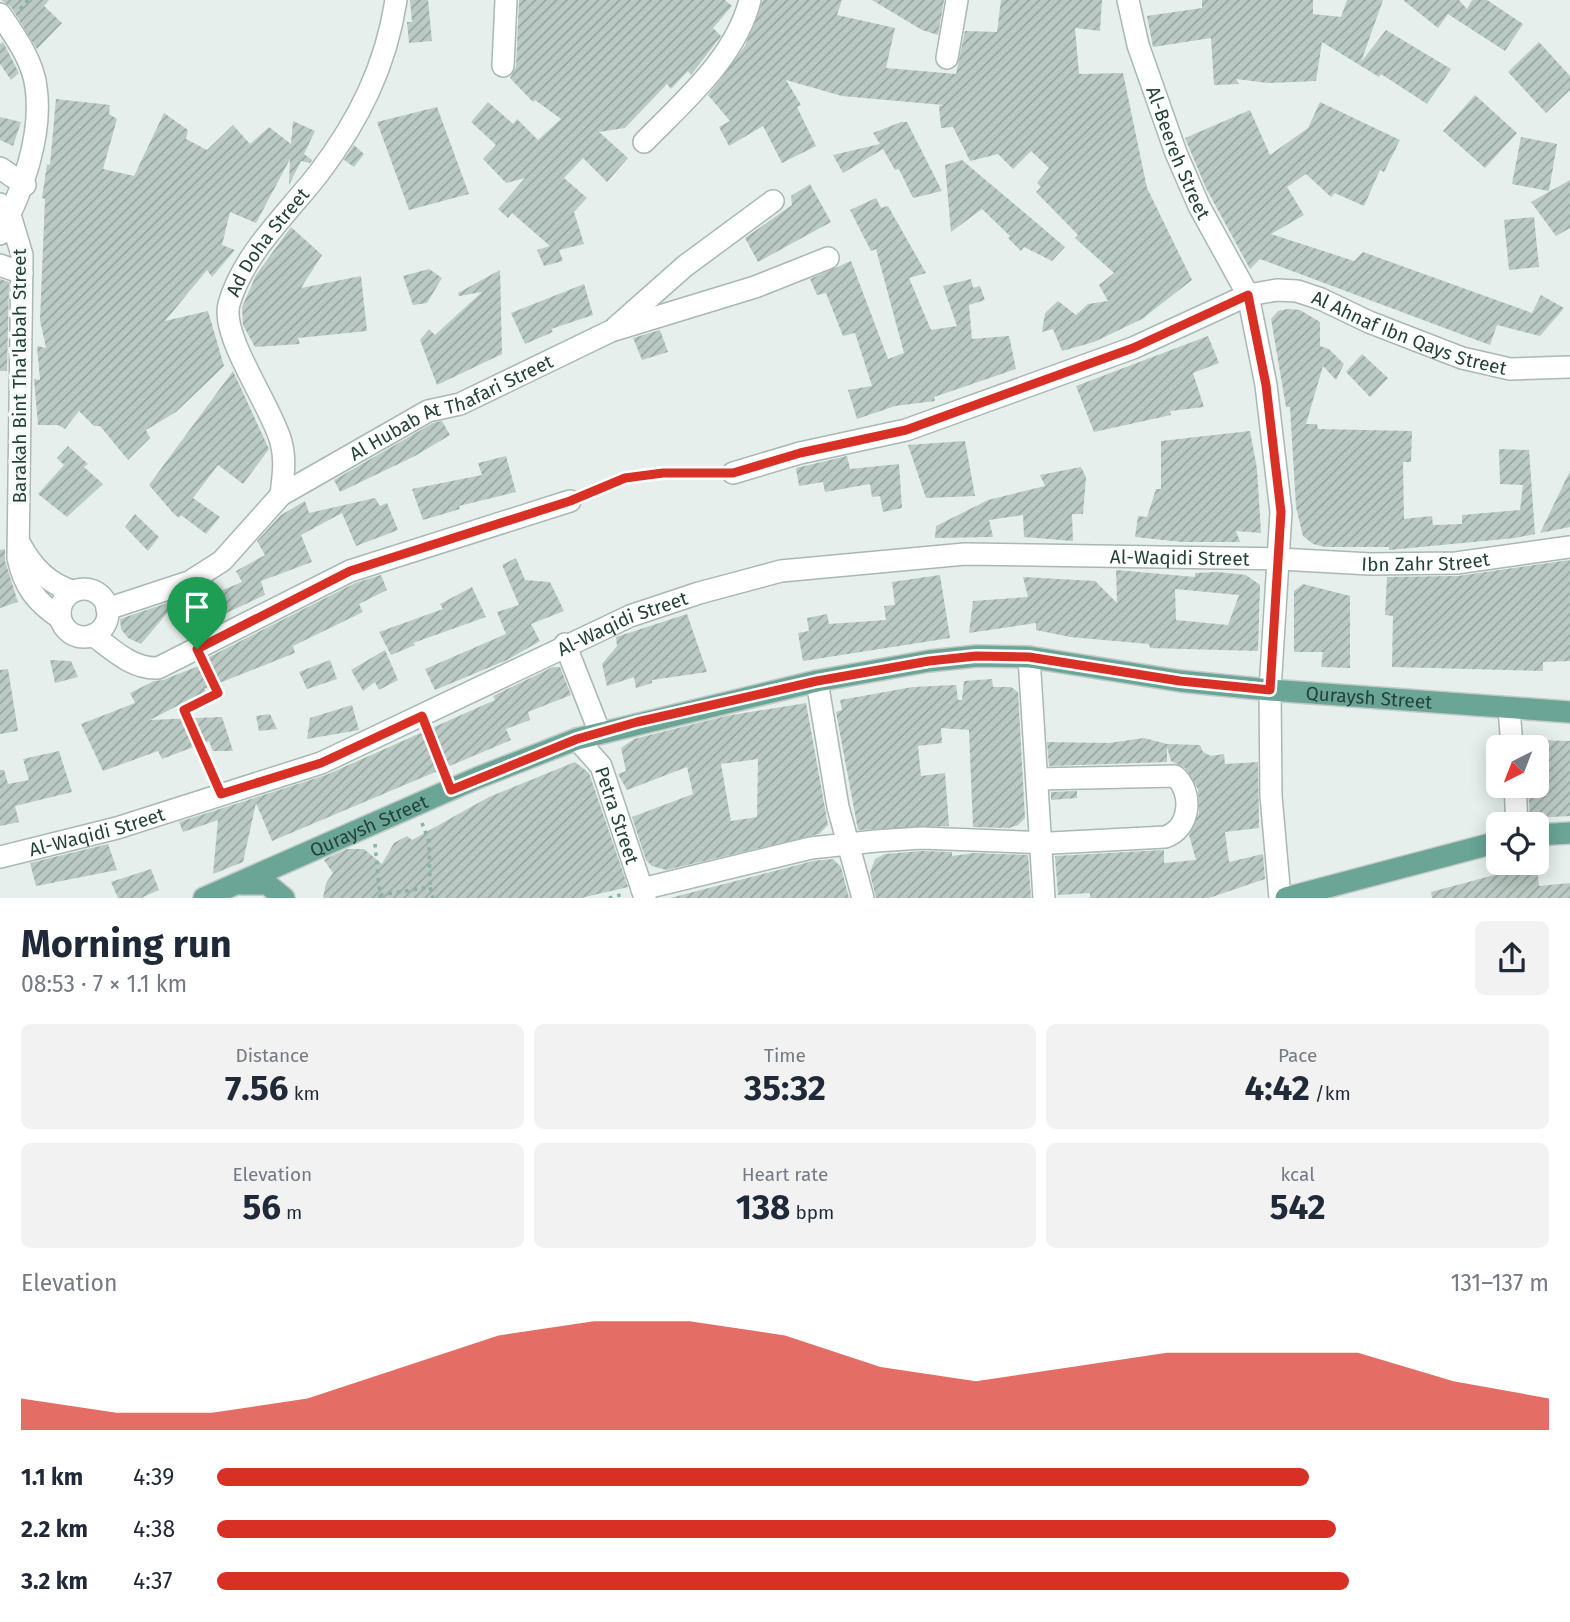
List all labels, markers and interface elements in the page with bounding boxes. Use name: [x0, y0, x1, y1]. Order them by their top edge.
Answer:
street label: Al-Beereh Street: [1141, 83, 1215, 223]
street label: Ad Doha Street: [221, 183, 314, 300]
street label: Barakah Bint Tha'labah Street: [8, 248, 31, 504]
street label: Al Ahnaf Ibn Qays Street: [1309, 286, 1509, 380]
street label: Al Hubab At Thafari Street: [345, 350, 557, 465]
street label: Al-Waqidi Street: [1110, 545, 1250, 571]
street label: Ibn Zahr Street: [1361, 547, 1491, 576]
pin: [167, 577, 227, 649]
street label: Al-Waqidi Street: [553, 587, 691, 661]
icon: arrive: [178, 588, 216, 626]
street label: Quraysh Street: [1305, 682, 1433, 714]
north arrow: [1486, 735, 1549, 798]
map controls: [1486, 735, 1549, 875]
street label: Petra Street: [590, 764, 644, 867]
street label: Quraysh Street: [306, 790, 432, 862]
street label: Al-Waqidi Street: [27, 803, 168, 861]
button: locate: [1486, 812, 1549, 875]
text: Morning run: [21, 921, 232, 967]
button: share: [1475, 921, 1549, 995]
text: 08:53 · 7 × 1.1 km: [21, 970, 187, 998]
text: Distance: [235, 1044, 309, 1067]
text: Time: [764, 1044, 806, 1067]
text: Pace: [1278, 1044, 1317, 1067]
text: 7.56: [225, 1067, 289, 1109]
text: 35:32: [744, 1067, 826, 1109]
text: 4:42: [1245, 1067, 1310, 1109]
text: km: [289, 1082, 320, 1105]
text: /km: [1310, 1082, 1351, 1105]
text: Elevation: [233, 1163, 312, 1186]
text: Heart rate: [742, 1163, 828, 1186]
text: kcal: [1281, 1163, 1315, 1186]
text: 56: [242, 1186, 281, 1228]
text: 138: [736, 1186, 790, 1228]
text: 542: [1270, 1186, 1326, 1228]
text: m: [281, 1201, 302, 1224]
text: bpm: [790, 1201, 834, 1224]
text: Elevation: [21, 1269, 117, 1297]
text: 131–137 m: [1450, 1269, 1549, 1297]
text: 1.1 km: [21, 1463, 83, 1491]
text: 4:39: [133, 1463, 174, 1491]
text: 2.2 km: [21, 1515, 88, 1543]
text: 4:38: [133, 1515, 175, 1543]
text: 3.2 km: [21, 1567, 88, 1595]
text: 4:37: [133, 1567, 173, 1595]

